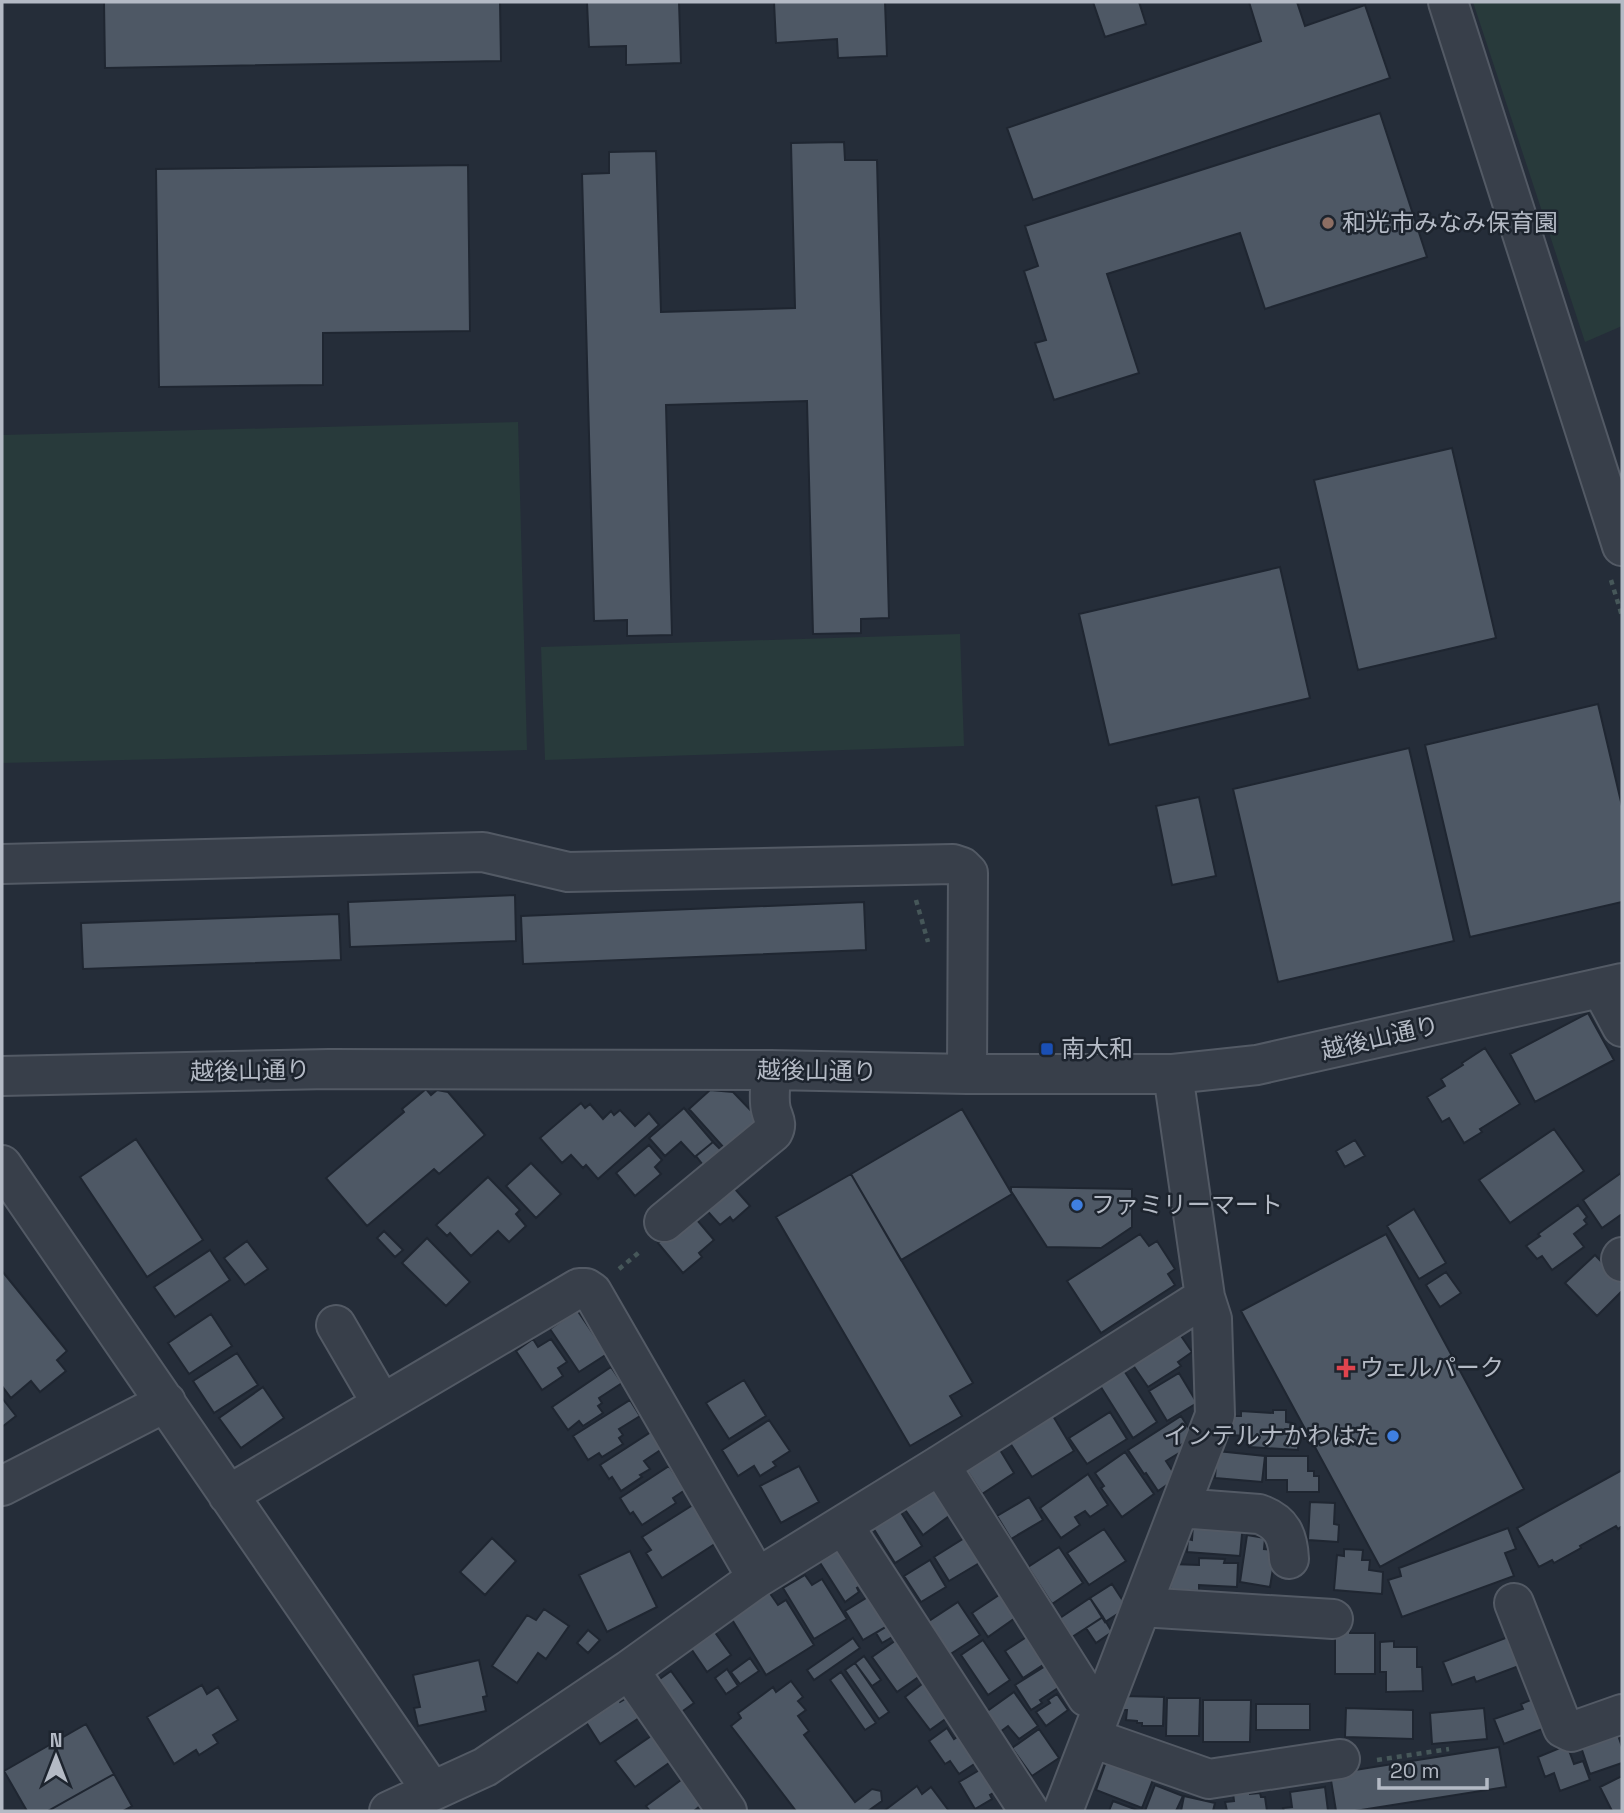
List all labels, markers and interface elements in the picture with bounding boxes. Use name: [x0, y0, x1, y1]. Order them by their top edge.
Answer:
place label: 和光市みなみ保育園: [1342, 207, 1558, 238]
marker: 和光市みなみ保育園: [1320, 215, 1336, 231]
street label: 越後山通り: [1318, 1009, 1442, 1066]
place label: 南大和: [1061, 1033, 1133, 1064]
marker: 南大和: [1039, 1041, 1055, 1057]
street label: 越後山通り: [190, 1054, 310, 1087]
street label: 越後山通り: [757, 1054, 877, 1087]
place label: ファミリーマート: [1091, 1189, 1283, 1220]
marker: ファミリーマート: [1069, 1197, 1085, 1213]
place label: ウェルパーク: [1360, 1352, 1504, 1383]
marker: ウェルパーク: [1338, 1360, 1354, 1376]
place label: インテルナかわはた: [1163, 1420, 1379, 1451]
marker: インテルナかわはた: [1385, 1428, 1401, 1444]
north arrow: [21, 1722, 91, 1792]
text: N: [50, 1728, 62, 1753]
scale bar: [1379, 1746, 1488, 1790]
text: 20 m: [1390, 1757, 1440, 1784]

